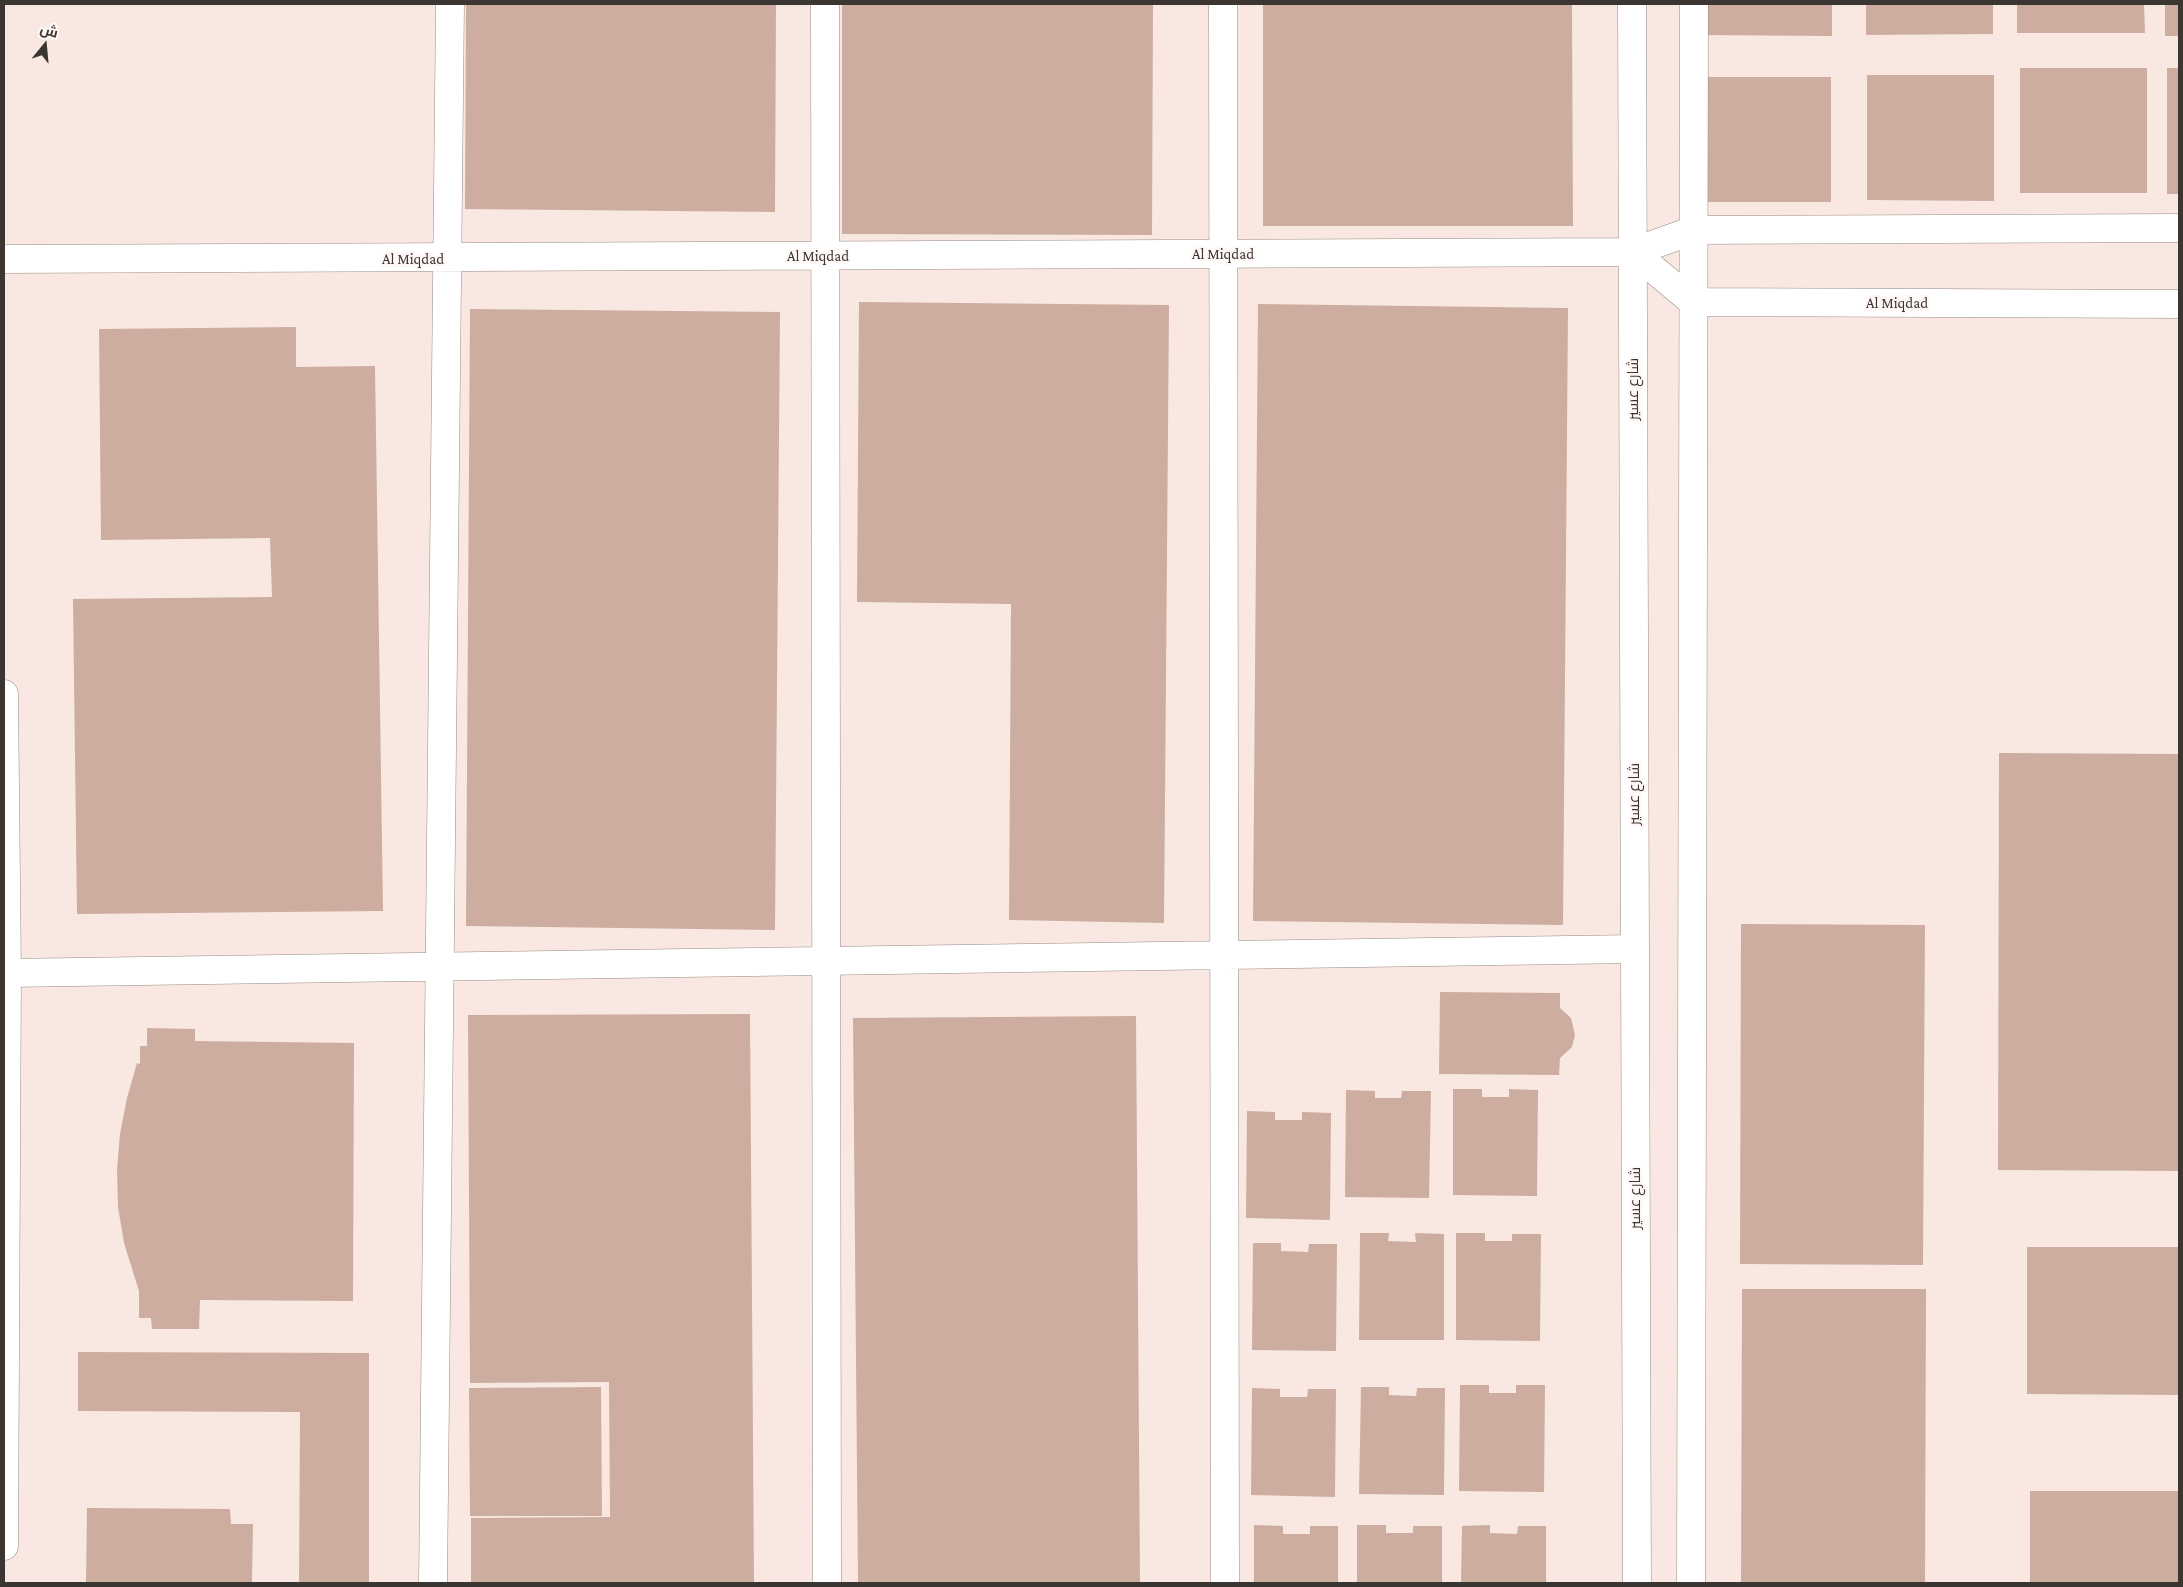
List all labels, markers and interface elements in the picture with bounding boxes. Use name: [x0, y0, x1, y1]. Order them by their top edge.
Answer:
north arrow: [20, 20, 70, 70]
text: ش: [38, 20, 60, 41]
street label: Al Miqdad: [1192, 245, 1254, 263]
street label: Al Miqdad: [787, 247, 849, 265]
street label: Al Miqdad: [382, 250, 444, 268]
street label: Al Miqdad: [1866, 294, 1928, 312]
street label: شارع عسير: [1624, 358, 1642, 420]
street label: شارع عسير: [1625, 763, 1643, 825]
street label: شارع عسير: [1626, 1167, 1644, 1229]

